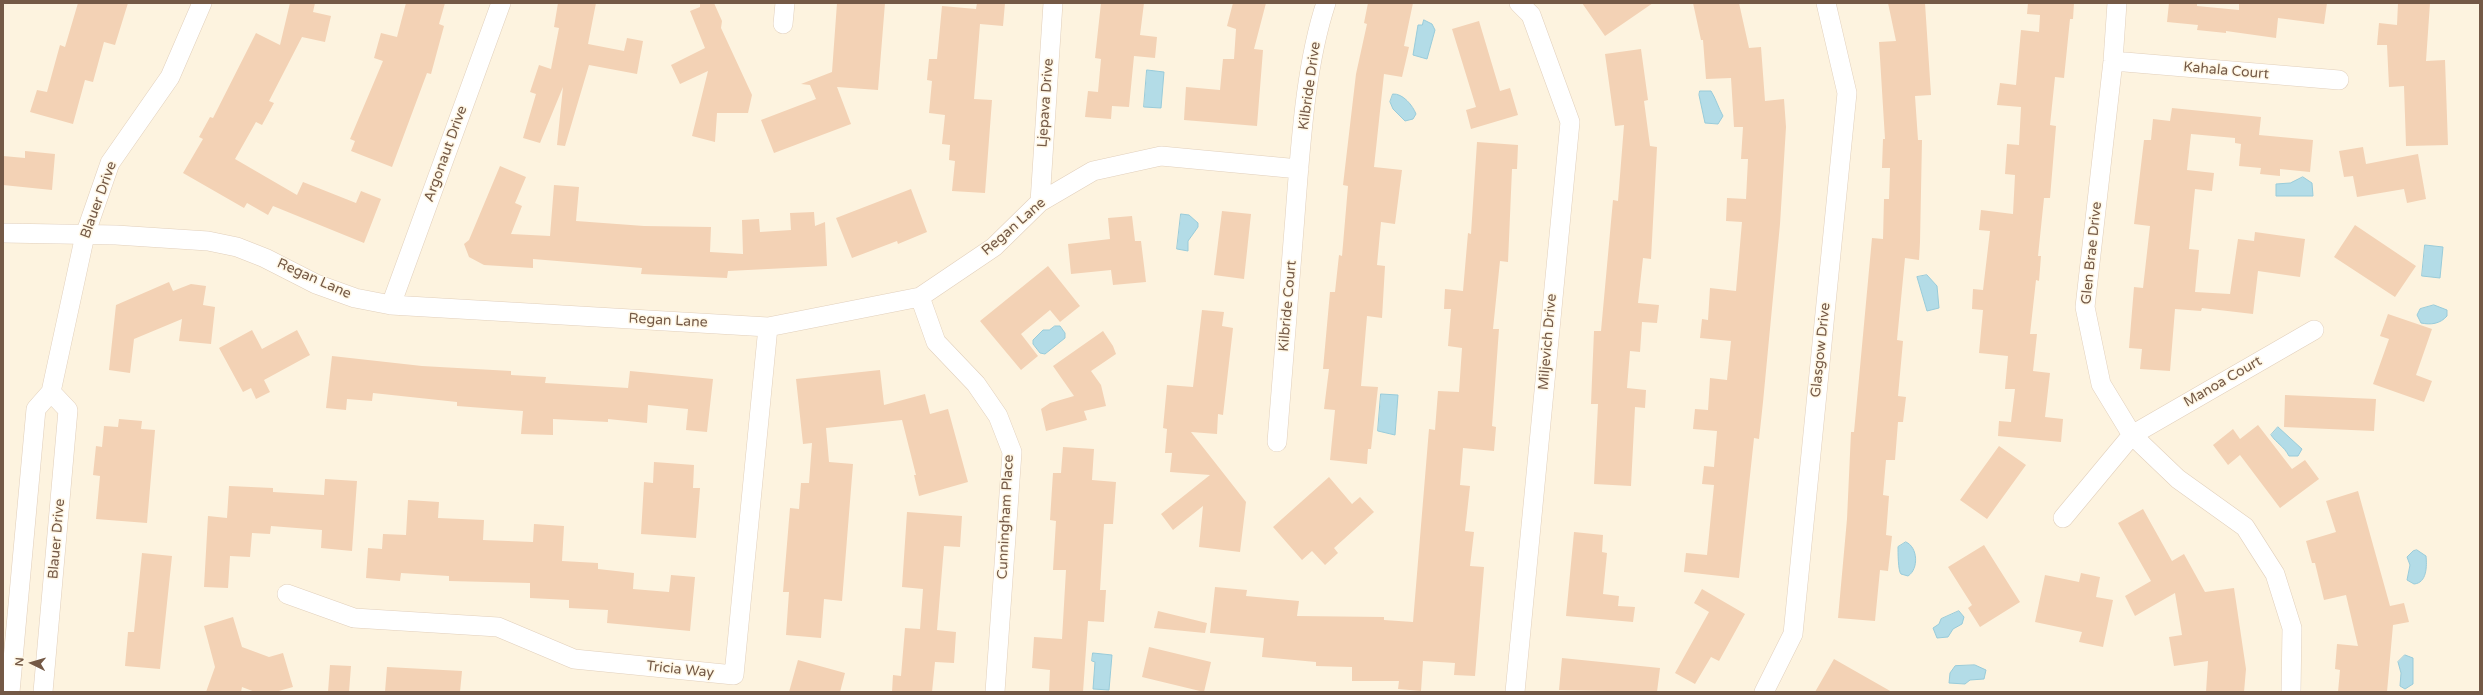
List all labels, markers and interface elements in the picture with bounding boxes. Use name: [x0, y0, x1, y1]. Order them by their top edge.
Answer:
street label: Kilbride Drive: [1295, 41, 1325, 131]
street label: Ljepava Drive: [1035, 58, 1057, 148]
street label: Kahala Court: [2182, 59, 2270, 83]
street label: Argonaut Drive: [421, 104, 471, 204]
street label: Blauer Drive: [77, 159, 121, 241]
street label: Regan Lane: [979, 195, 1049, 259]
street label: Glen Brae Drive: [2078, 201, 2106, 305]
street label: Regan Lane: [274, 255, 354, 303]
street label: Kilbride Court: [1276, 260, 1300, 352]
street label: Miljevich Drive: [1535, 293, 1561, 391]
street label: Glasgow Drive: [1808, 302, 1834, 398]
street label: Regan Lane: [628, 311, 708, 331]
street label: Manoa Court: [2181, 353, 2265, 411]
street label: Cunningham Place: [994, 454, 1018, 580]
street label: Blauer Drive: [45, 498, 69, 580]
north arrow: [12, 643, 52, 683]
text: N: [13, 657, 26, 667]
street label: Tricia Way: [645, 658, 715, 682]

